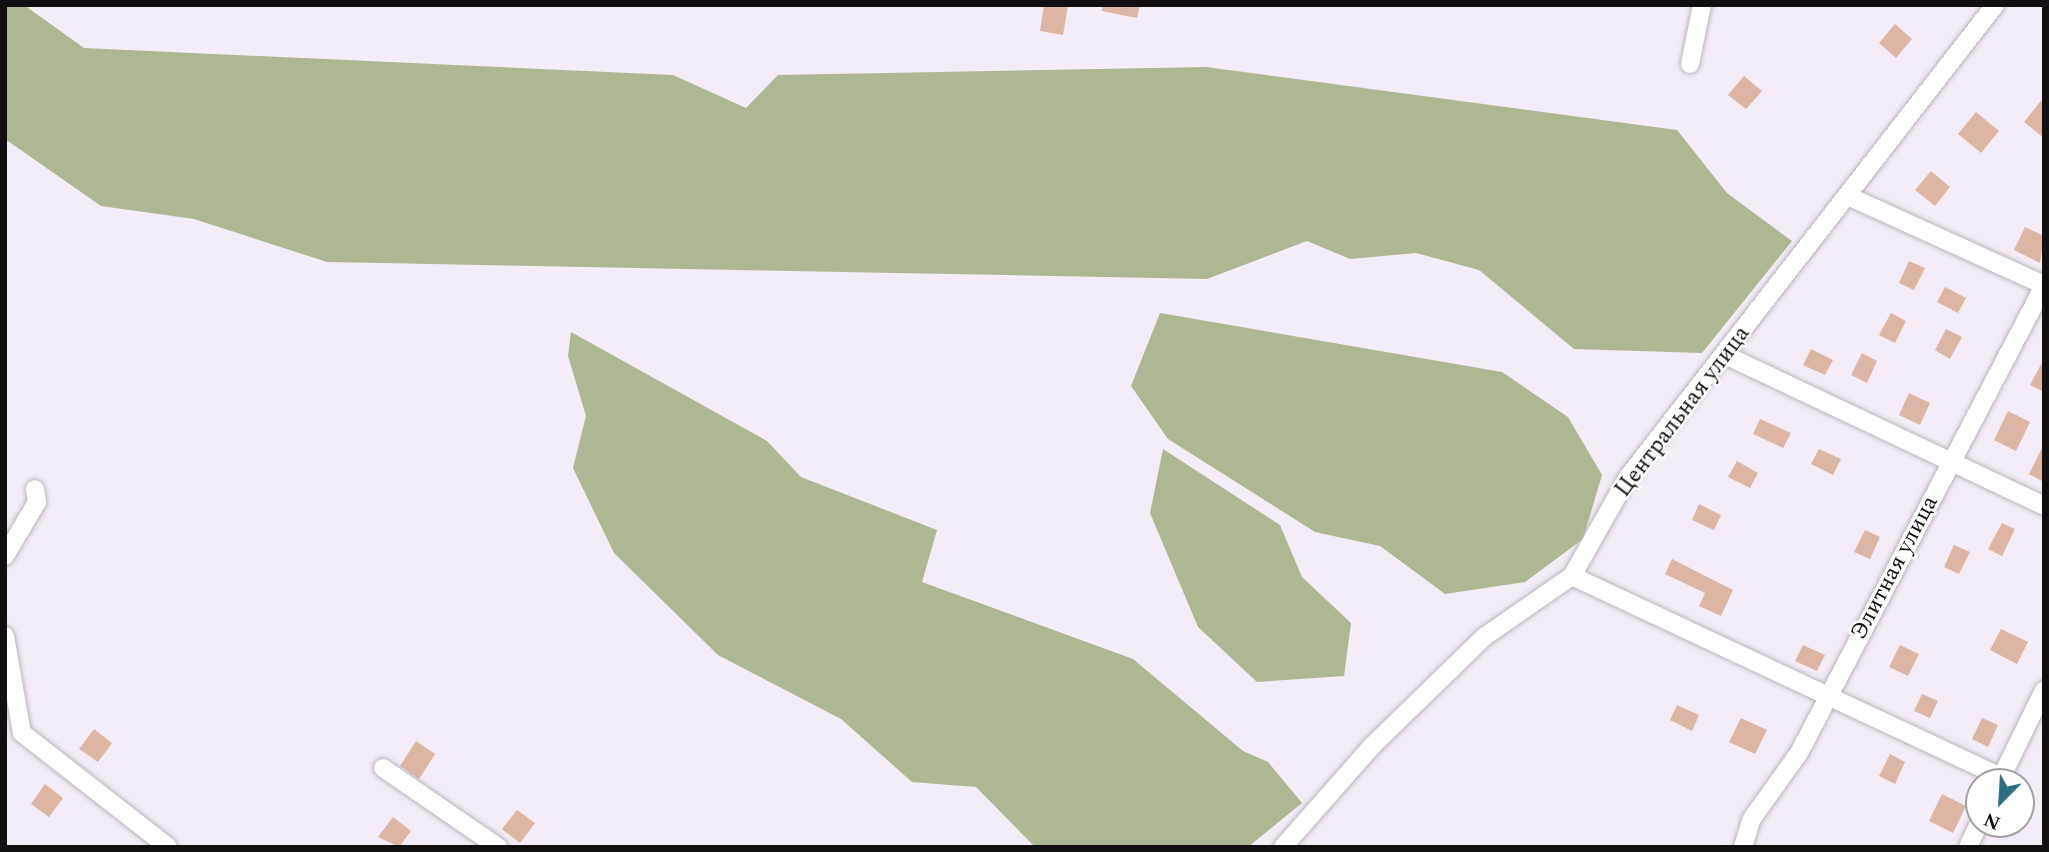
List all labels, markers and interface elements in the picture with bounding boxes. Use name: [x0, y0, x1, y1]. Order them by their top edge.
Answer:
street label: Центральная улица: [1610, 321, 1756, 503]
street label: Элитная улица: [1845, 491, 1945, 645]
north arrow: [1965, 768, 2035, 838]
text: N: [1979, 804, 2005, 837]

